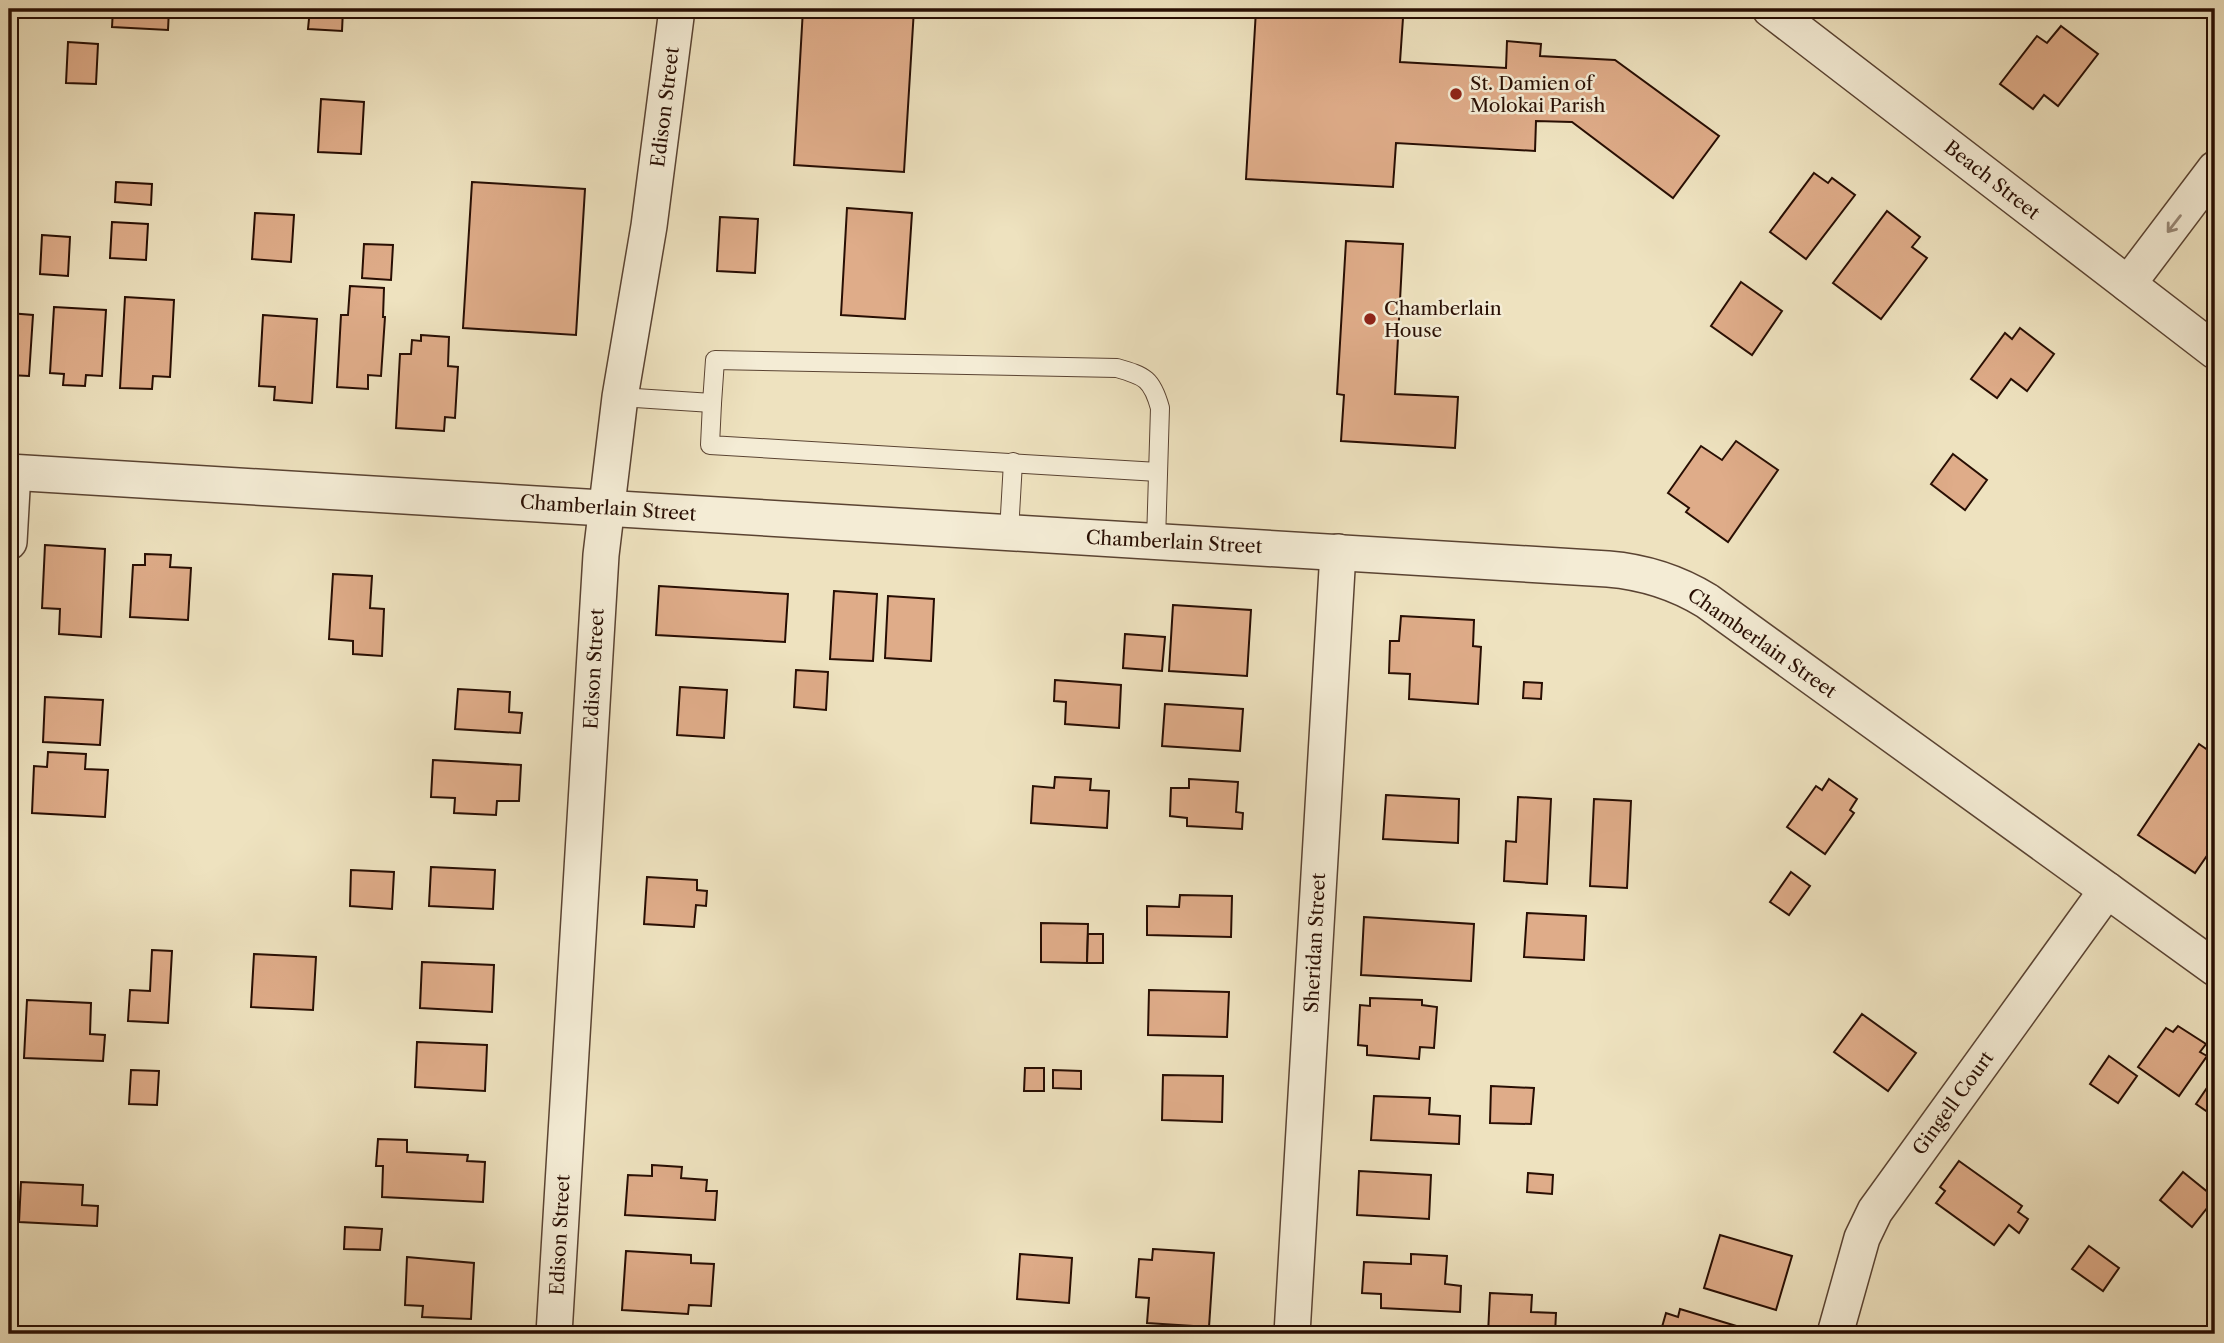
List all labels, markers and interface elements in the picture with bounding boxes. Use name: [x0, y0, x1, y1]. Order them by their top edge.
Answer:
street label: Edison Street: [646, 45, 684, 169]
place label: St. Damien of Molokai Parish: [1470, 72, 1605, 117]
marker: St. Damien of Molokai Parish: [1448, 86, 1464, 102]
street label: Beach Street: [1940, 136, 2044, 225]
one-way arrow: [2166, 214, 2181, 232]
place label: Chamberlain House: [1384, 297, 1502, 342]
marker: Chamberlain House: [1362, 311, 1378, 327]
street label: Chamberlain Street: [519, 490, 697, 526]
street label: Chamberlain Street: [1085, 526, 1263, 558]
street label: Chamberlain Street: [1683, 583, 1841, 703]
street label: Edison Street: [579, 608, 609, 730]
street label: Sheridan Street: [1300, 872, 1330, 1014]
street label: Gingell Court: [1908, 1046, 1999, 1159]
street label: Edison Street: [545, 1174, 575, 1296]

